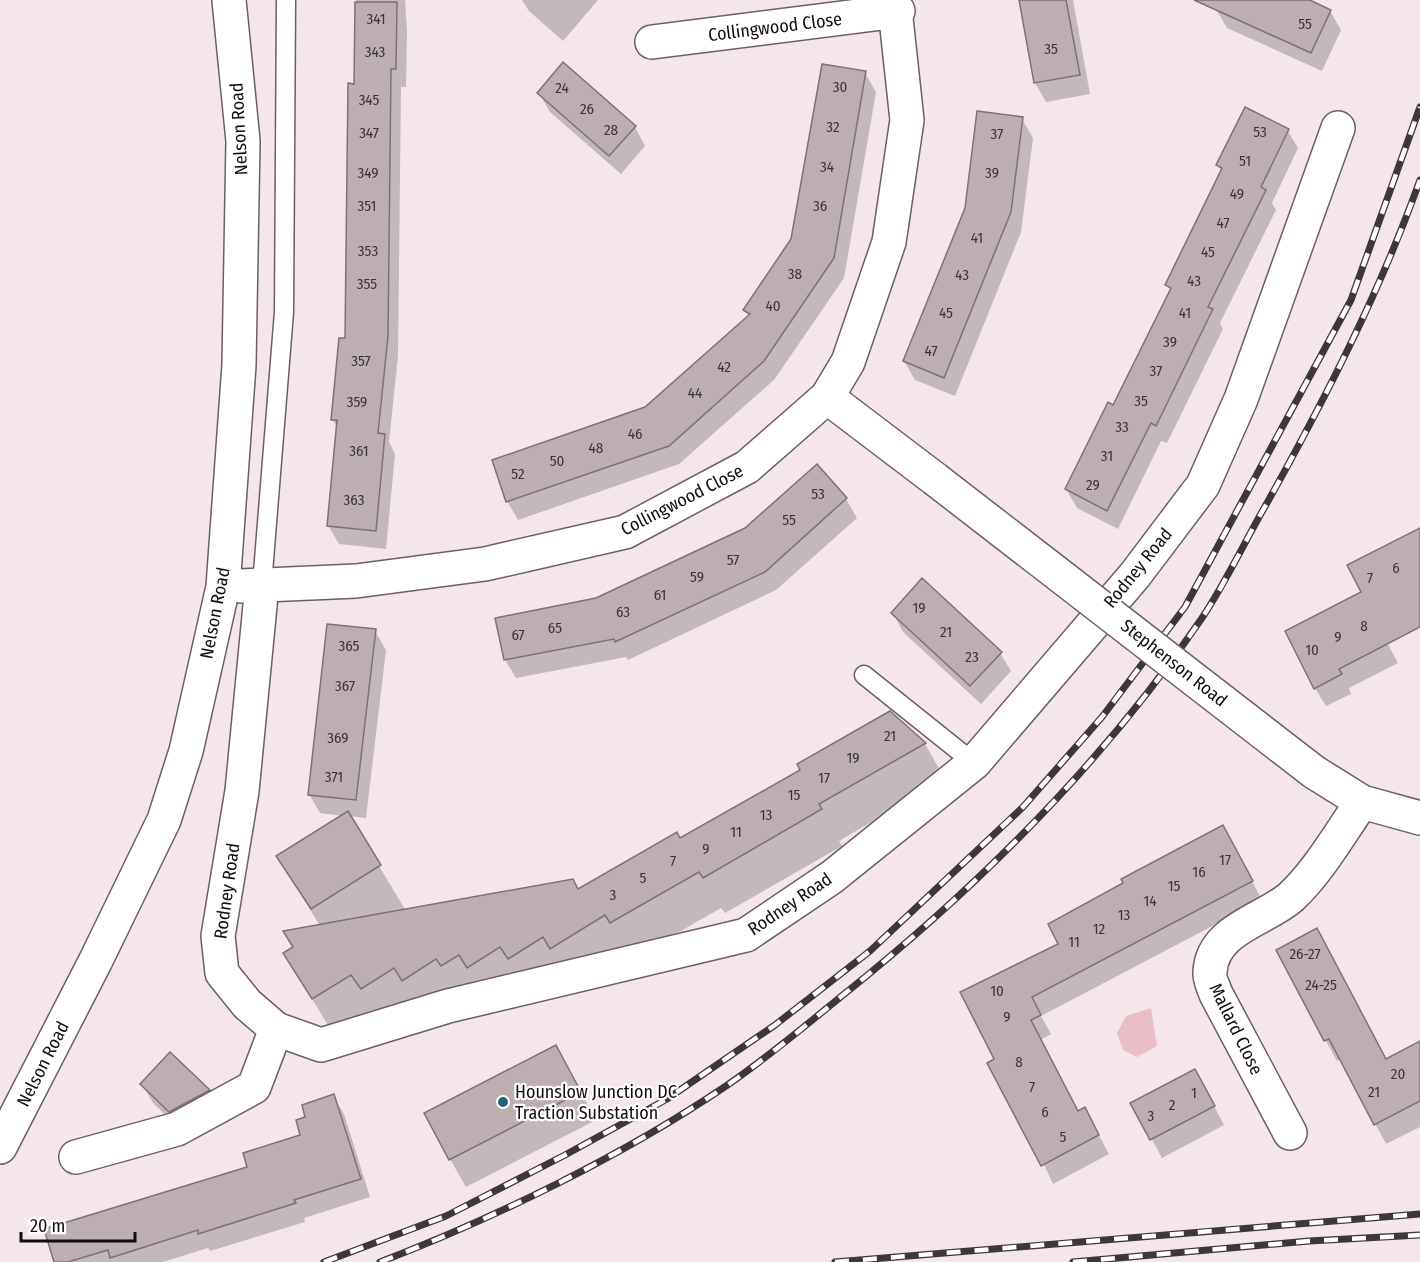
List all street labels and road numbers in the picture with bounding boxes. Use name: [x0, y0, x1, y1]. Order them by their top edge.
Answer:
street label: Collingwood Close: [707, 8, 843, 46]
street label: Nelson Road: [226, 82, 252, 176]
street label: Collingwood Close: [617, 460, 747, 540]
street label: Rodney Road: [1099, 524, 1177, 612]
street label: Nelson Road: [195, 565, 235, 661]
street label: Stephenson Road: [1116, 615, 1232, 711]
street label: Rodney Road: [209, 842, 245, 940]
street label: Rodney Road: [744, 868, 836, 940]
street label: Mallard Close: [1204, 980, 1268, 1078]
street label: Nelson Road: [12, 1018, 74, 1110]

